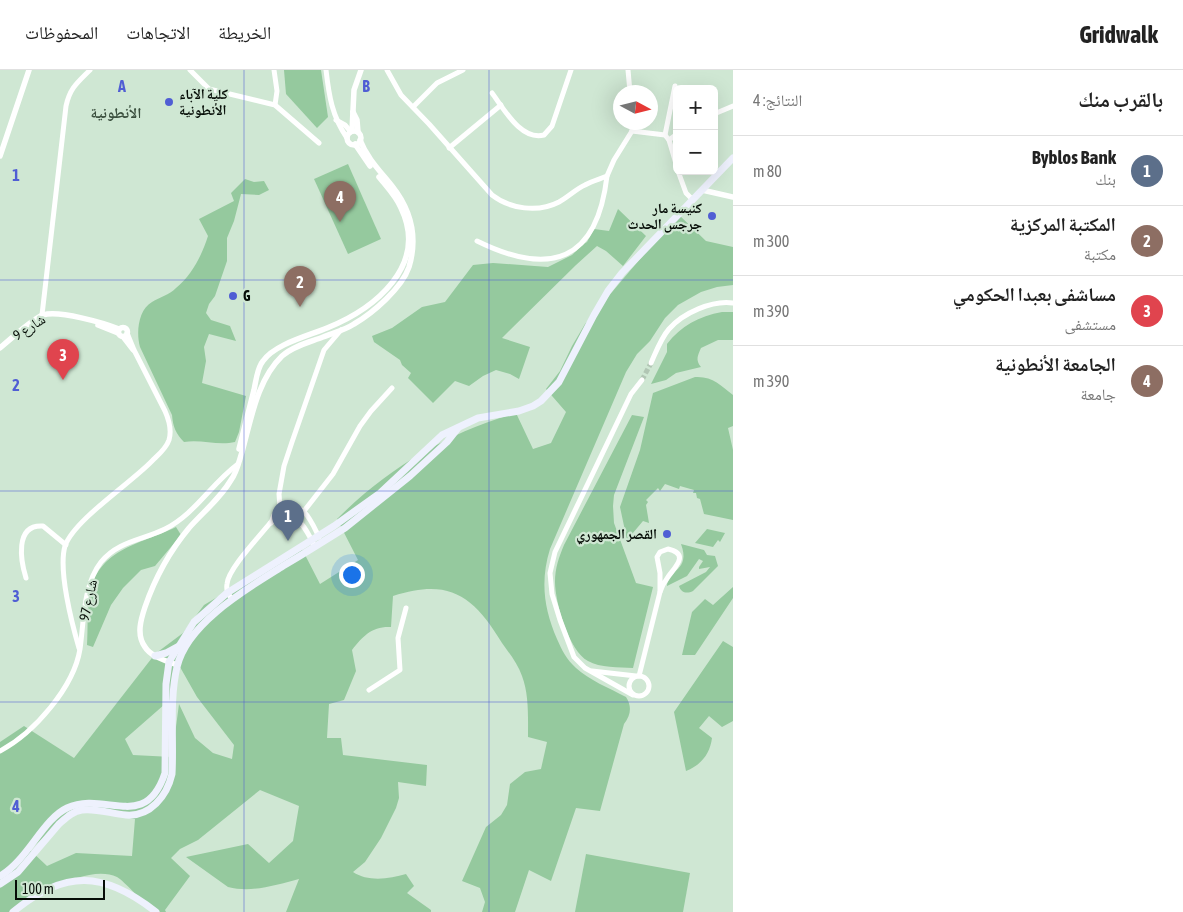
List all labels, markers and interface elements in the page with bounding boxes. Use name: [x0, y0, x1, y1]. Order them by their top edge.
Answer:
text: Gridwalk: [1079, 21, 1158, 48]
text: المحفوظات: [25, 22, 98, 43]
text: الاتجاهات: [126, 22, 190, 43]
text: الخريطة: [218, 22, 271, 43]
text: A: [117, 77, 126, 95]
text: B: [362, 77, 370, 95]
north arrow: [613, 85, 658, 130]
map controls: [673, 85, 718, 175]
button: +: [673, 85, 718, 130]
place label: كلية الآباء الأنطونية: [179, 86, 228, 118]
text: بالقرب منك: [1078, 87, 1163, 111]
text: النتائج: 4: [753, 91, 802, 109]
marker: كلية الآباء الأنطونية: [163, 96, 175, 108]
district label: الأنطونية: [90, 104, 142, 121]
button: −: [673, 130, 718, 175]
text: Byblos Bank: [1032, 146, 1116, 168]
text: 80 m: [753, 162, 782, 180]
text: 1: [1143, 162, 1151, 180]
text: 1: [12, 166, 20, 184]
text: بنك: [1095, 170, 1116, 188]
pin: 4: [324, 181, 356, 222]
place label: كنيسة مار جرجس الحدث: [628, 200, 702, 233]
marker: كنيسة مار جرجس الحدث: [706, 210, 718, 222]
text: المكتبة المركزية: [1010, 213, 1116, 235]
text: 300 m: [753, 232, 789, 250]
text: 2: [1143, 232, 1151, 250]
text: مكتبة: [1084, 245, 1116, 263]
pin: 2: [284, 266, 316, 307]
text: مساشفى بعبدا الحكومي: [953, 283, 1116, 305]
place label: G: [243, 288, 251, 304]
marker: G: [227, 290, 239, 302]
text: 390 m: [753, 302, 789, 320]
text: 3: [1143, 302, 1151, 320]
street label: شارع 9: [10, 311, 49, 345]
text: مستشفى: [1065, 315, 1116, 333]
pin: 3: [47, 339, 79, 380]
text: الجامعة الأنطونية: [995, 353, 1116, 375]
text: 390 m: [753, 372, 789, 390]
text: 4: [1143, 372, 1151, 390]
text: 2: [12, 376, 20, 394]
text: جامعة: [1081, 385, 1116, 403]
pin: 1: [272, 500, 304, 541]
place label: القصر الجمهوري: [576, 526, 657, 545]
marker: القصر الجمهوري: [661, 528, 673, 540]
your location: [339, 562, 365, 588]
street label: شارع 97: [76, 578, 102, 622]
text: 3: [12, 587, 20, 605]
text: 4: [11, 797, 20, 815]
scale bar: [15, 877, 105, 900]
text: 100 m: [22, 881, 54, 897]

